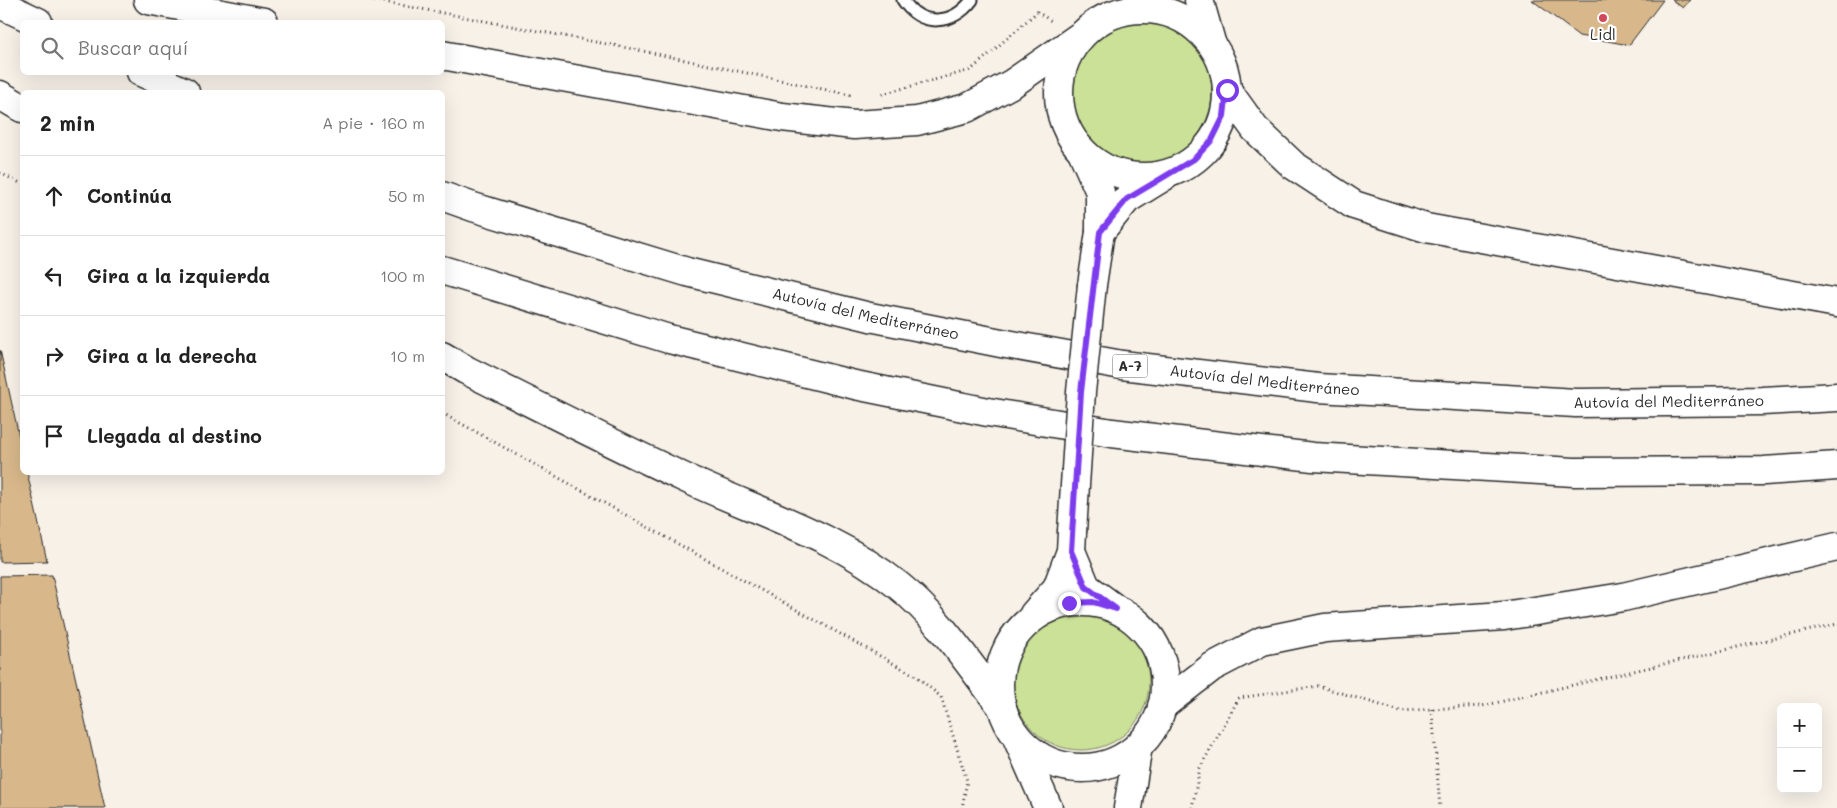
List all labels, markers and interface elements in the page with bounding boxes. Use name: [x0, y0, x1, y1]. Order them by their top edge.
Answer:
marker: Lidl: [1597, 12, 1609, 24]
search box: [20, 20, 445, 75]
place label: Lidl: [1590, 24, 1616, 44]
icon: search: [38, 34, 66, 62]
text: Buscar aquí: [78, 35, 188, 60]
route start: [1216, 79, 1239, 102]
text: 2 min: [40, 109, 95, 136]
text: A pie · 160 m: [322, 112, 425, 133]
icon: ahead: [40, 182, 68, 210]
text: Continúa: [87, 183, 172, 208]
text: 50 m: [388, 185, 425, 206]
icon: left: [40, 262, 68, 290]
text: Gira a la izquierda: [87, 263, 270, 288]
text: 100 m: [380, 265, 425, 286]
street label: Autovía del Mediterráneo: [770, 282, 961, 343]
icon: right: [40, 342, 68, 370]
text: Gira a la derecha: [87, 343, 257, 368]
text: 10 m: [390, 345, 425, 366]
road number: A-7: [1112, 354, 1148, 378]
street label: Autovía del Mediterráneo: [1169, 360, 1360, 399]
street label: Autovía del Mediterráneo: [1573, 390, 1764, 412]
icon: arrive: [40, 422, 68, 450]
text: Llegada al destino: [87, 423, 262, 448]
route end: [1058, 592, 1081, 615]
map controls: [1777, 703, 1822, 793]
button: +: [1777, 703, 1822, 748]
button: −: [1777, 748, 1822, 793]

